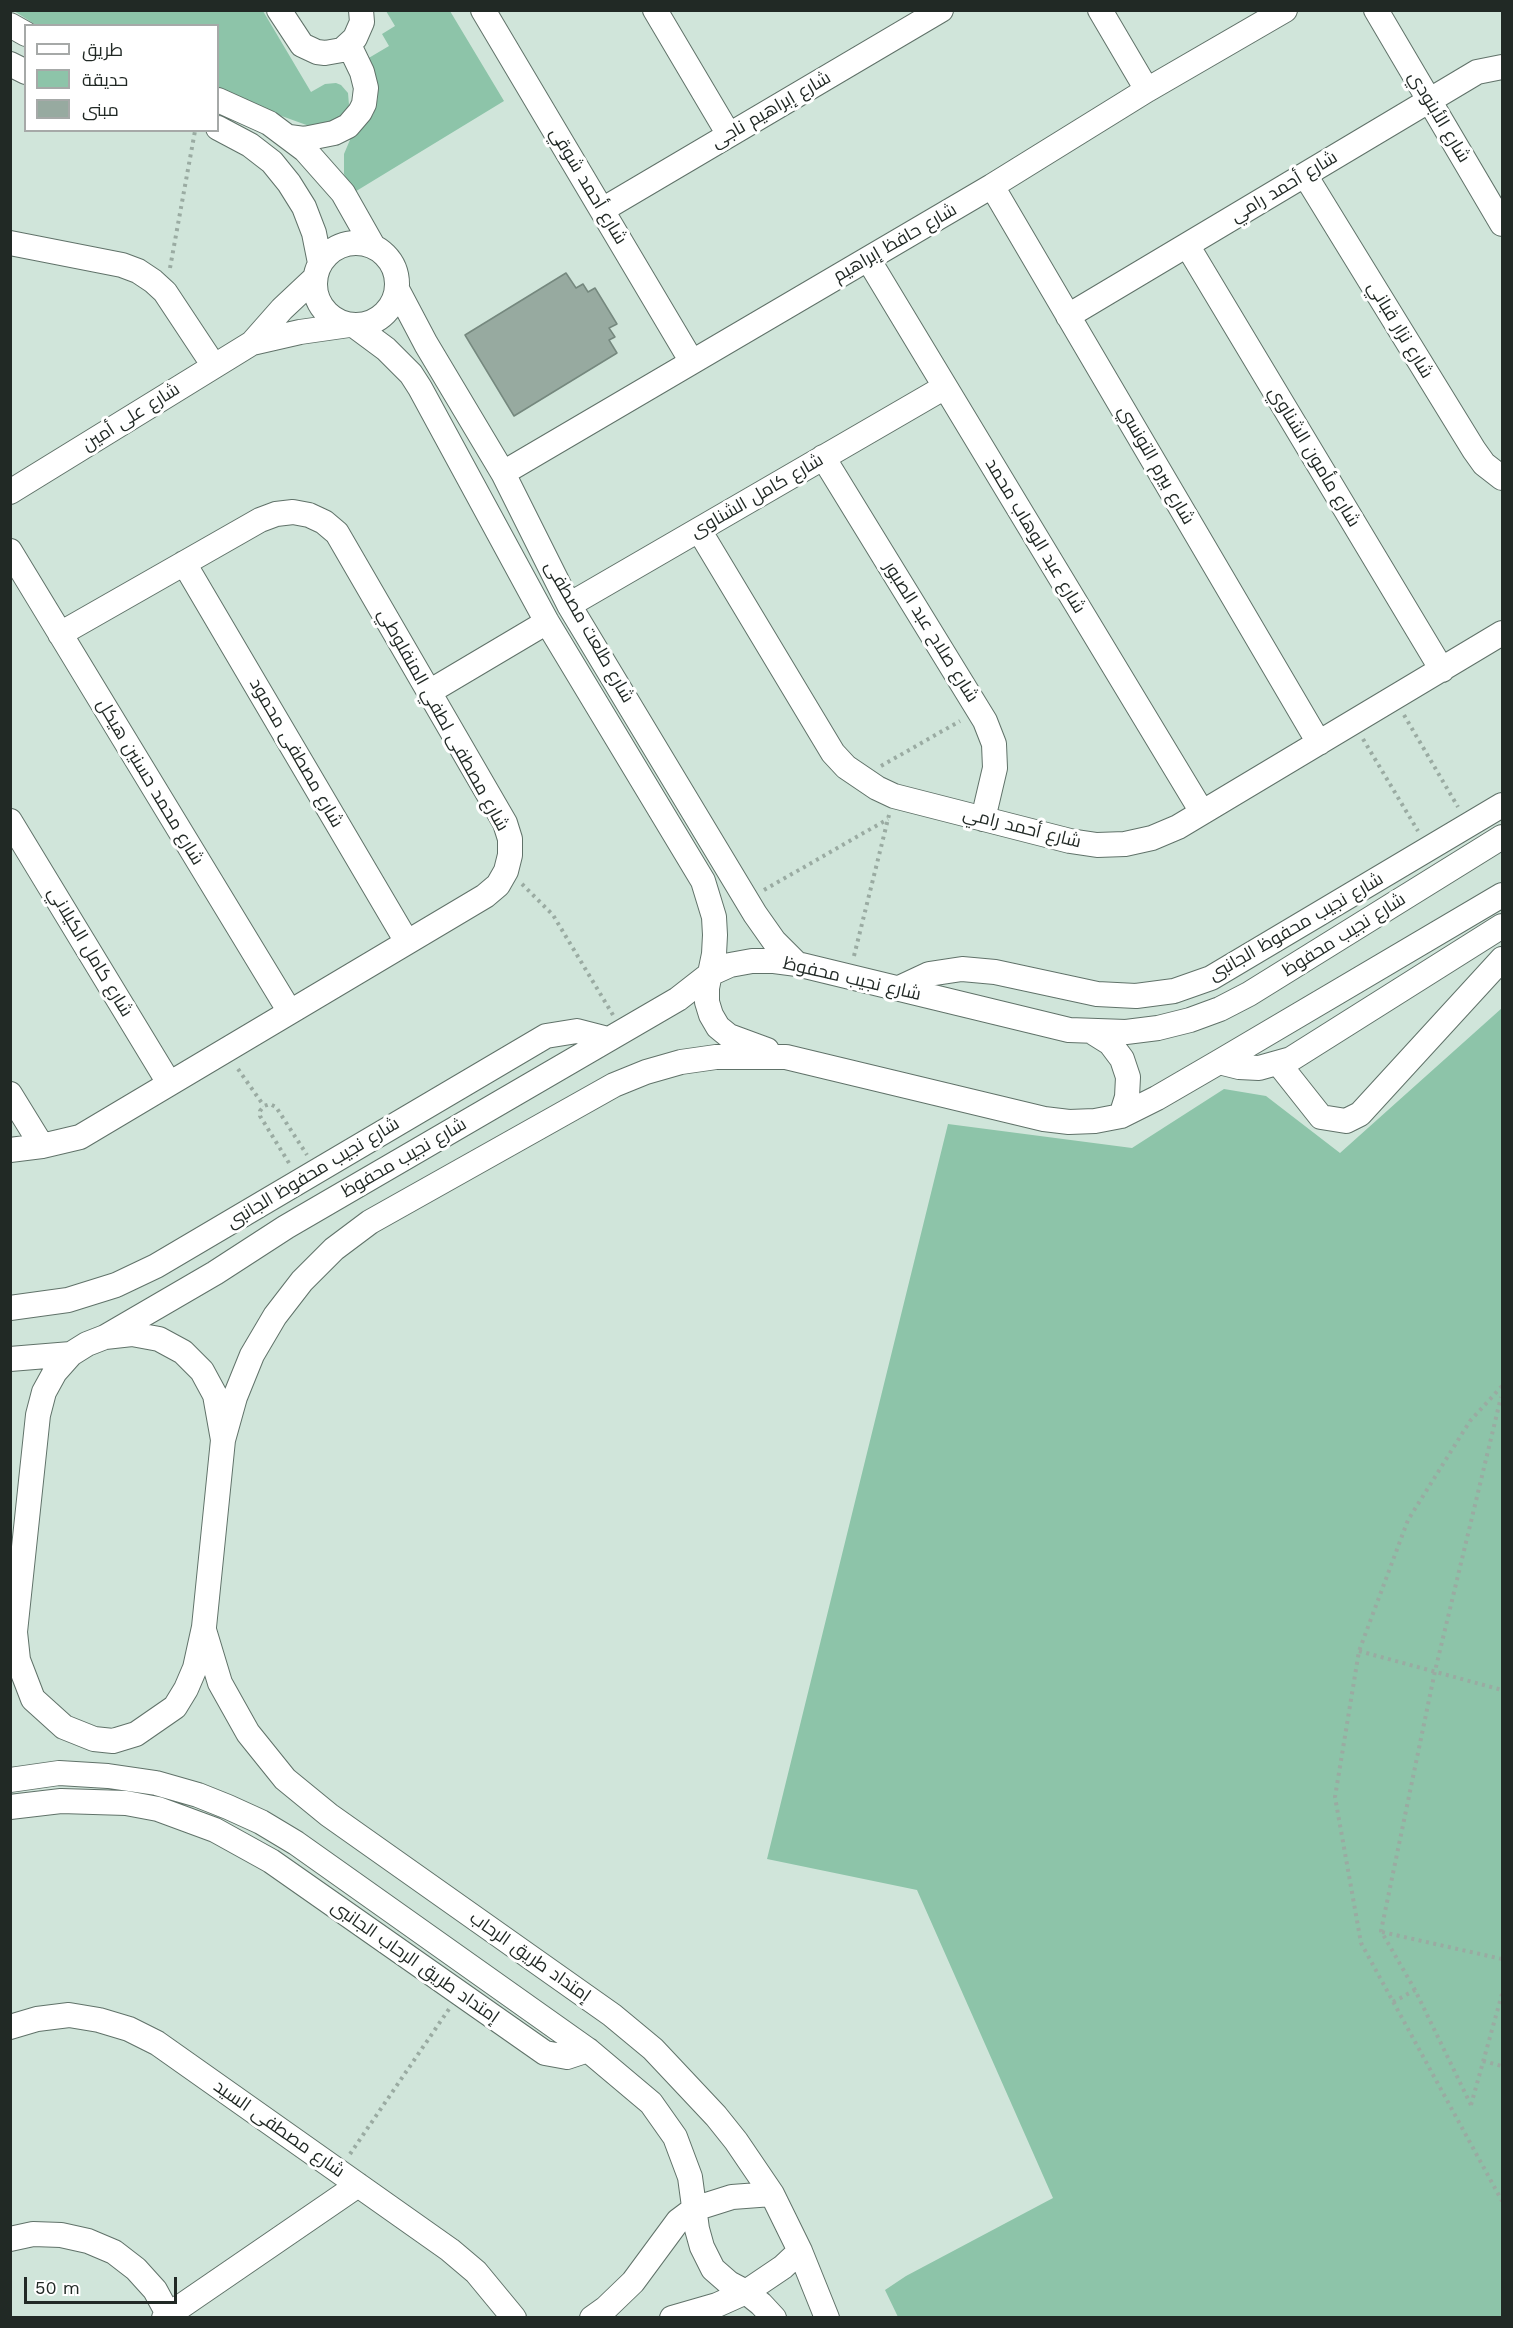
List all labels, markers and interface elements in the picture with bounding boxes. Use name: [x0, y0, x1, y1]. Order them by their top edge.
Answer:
legend: [24, 24, 219, 132]
text: طريق: [82, 39, 123, 60]
street label: شارع إبراهيم ناجى: [707, 67, 835, 153]
street label: شارع الأبنودي: [1403, 67, 1475, 167]
text: حديقة: [82, 69, 128, 90]
text: مبنى: [82, 99, 119, 120]
street label: شارع أحمد شوقي: [545, 124, 631, 248]
street label: شارع أحمد رامي: [1227, 147, 1341, 227]
street label: شارع حافظ إبراهيم: [829, 199, 961, 287]
street label: شارع نزار قباني: [1363, 278, 1437, 382]
street label: شارع على أمين: [78, 378, 184, 456]
street label: شارع مأمون الشناوي: [1264, 383, 1364, 531]
street label: شارع بيرم التونسي: [1113, 402, 1199, 528]
street label: شارع كامل الشناوى: [687, 449, 827, 543]
street label: شارع عبد الوهاب محمد: [980, 455, 1090, 617]
street label: شارع طلعت مصطفى: [540, 557, 638, 707]
street label: شارع صلاح عبد الصبور: [879, 558, 983, 706]
street label: شارع مصطفى لطفي المنفلوطي: [373, 605, 513, 835]
street label: شارع مصطفى محمود: [244, 675, 348, 831]
street label: شارع محمد حسنين هيكل: [92, 695, 208, 869]
street label: شارع أحمد رامي: [961, 803, 1083, 853]
street label: شارع نجيب محفوظ الجانبى: [1205, 868, 1387, 986]
street label: شارع كامل الكيلاني: [43, 883, 137, 1021]
street label: شارع نجيب محفوظ: [1279, 889, 1409, 981]
street label: شارع نجيب محفوظ: [781, 953, 923, 1005]
street label: شارع نجيب محفوظ الجانبى: [223, 1113, 403, 1233]
street label: شارع نجيب محفوظ: [338, 1113, 470, 1203]
street label: إمتداد طريق الرحاب الجانبى: [327, 1896, 503, 2028]
street label: إمتداد طريق الرحاب: [465, 1907, 595, 2007]
street label: شارع مصطفى السيد: [209, 2076, 349, 2182]
scale bar: [27, 2265, 180, 2303]
text: 50 m: [35, 2277, 80, 2298]

